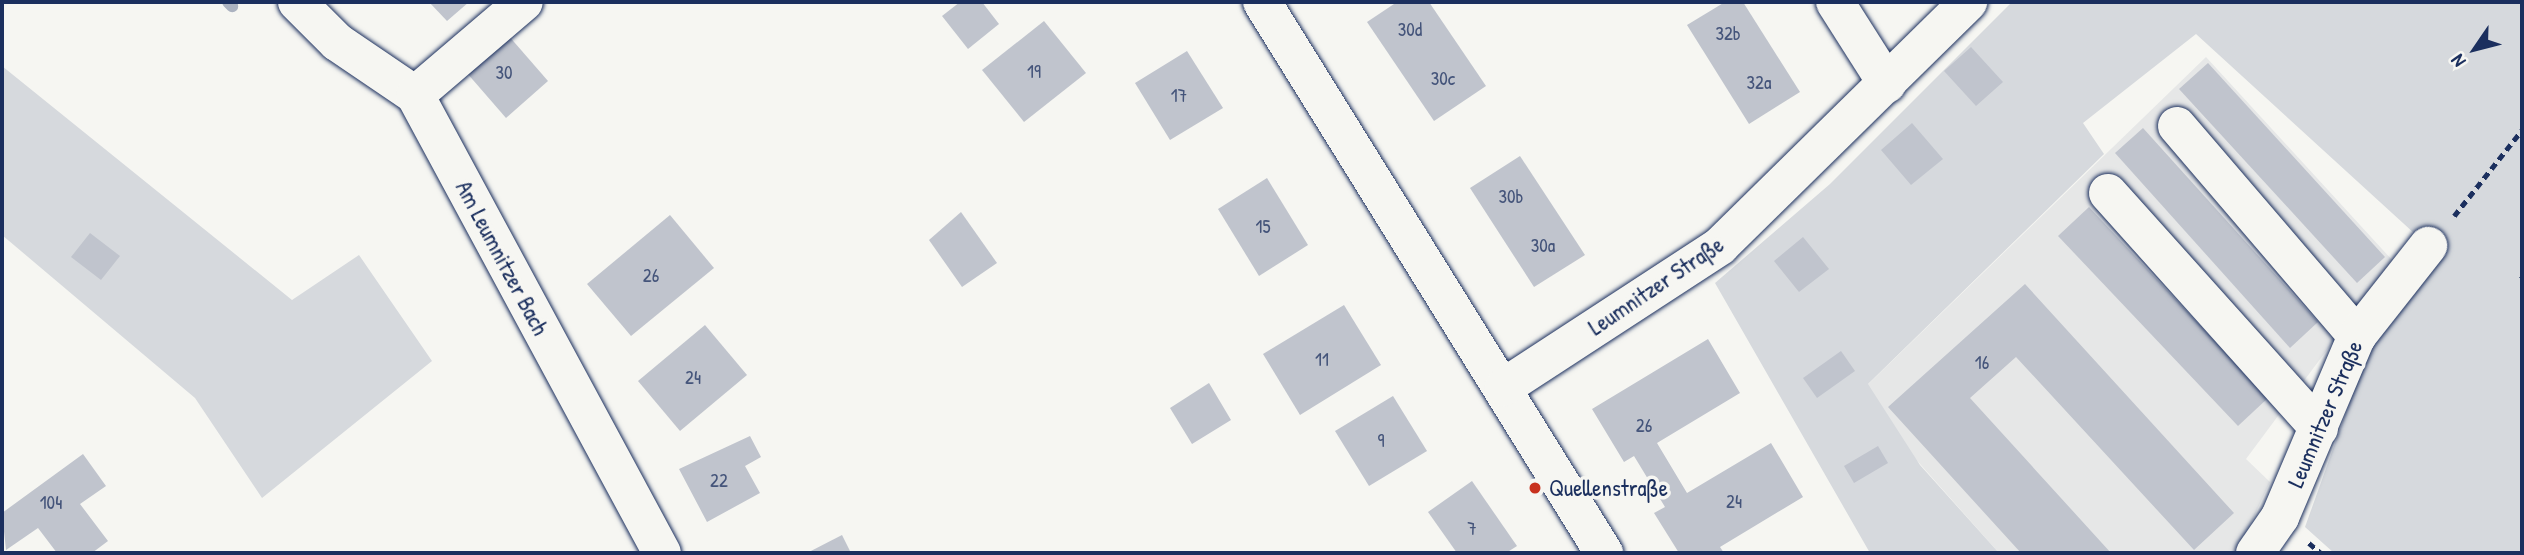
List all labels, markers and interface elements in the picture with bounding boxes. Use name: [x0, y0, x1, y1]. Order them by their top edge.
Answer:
north arrow: [2440, 14, 2510, 84]
house number: 30d: [1398, 19, 1422, 41]
house number: 32b: [1715, 23, 1741, 45]
text: N: [2444, 49, 2471, 73]
house number: 19: [1027, 61, 1041, 83]
house number: 30: [495, 62, 513, 84]
house number: 30c: [1431, 68, 1455, 90]
house number: 32a: [1747, 72, 1771, 94]
house number: 17: [1171, 85, 1187, 107]
street label: Am Leumnitzer Bach: [450, 176, 554, 340]
house number: 30b: [1499, 186, 1523, 208]
house number: 15: [1256, 216, 1270, 238]
street label: Leumnitzer Straße: [1583, 231, 1729, 341]
house number: 30a: [1531, 235, 1555, 257]
house number: 26: [643, 265, 659, 287]
street label: Leumnitzer Straße: [2282, 336, 2368, 492]
house number: 11: [1315, 349, 1329, 371]
house number: 16: [1975, 352, 1989, 374]
house number: 24: [685, 367, 701, 389]
house number: 26: [1636, 415, 1652, 437]
house number: 9: [1378, 430, 1384, 452]
house number: 22: [710, 470, 728, 492]
place label: Quellenstraße: [1549, 474, 1668, 502]
marker: Quellenstraße: [1527, 480, 1543, 496]
house number: 24: [1726, 491, 1742, 513]
house number: 104: [40, 492, 62, 514]
house number: 7: [1467, 518, 1477, 540]

